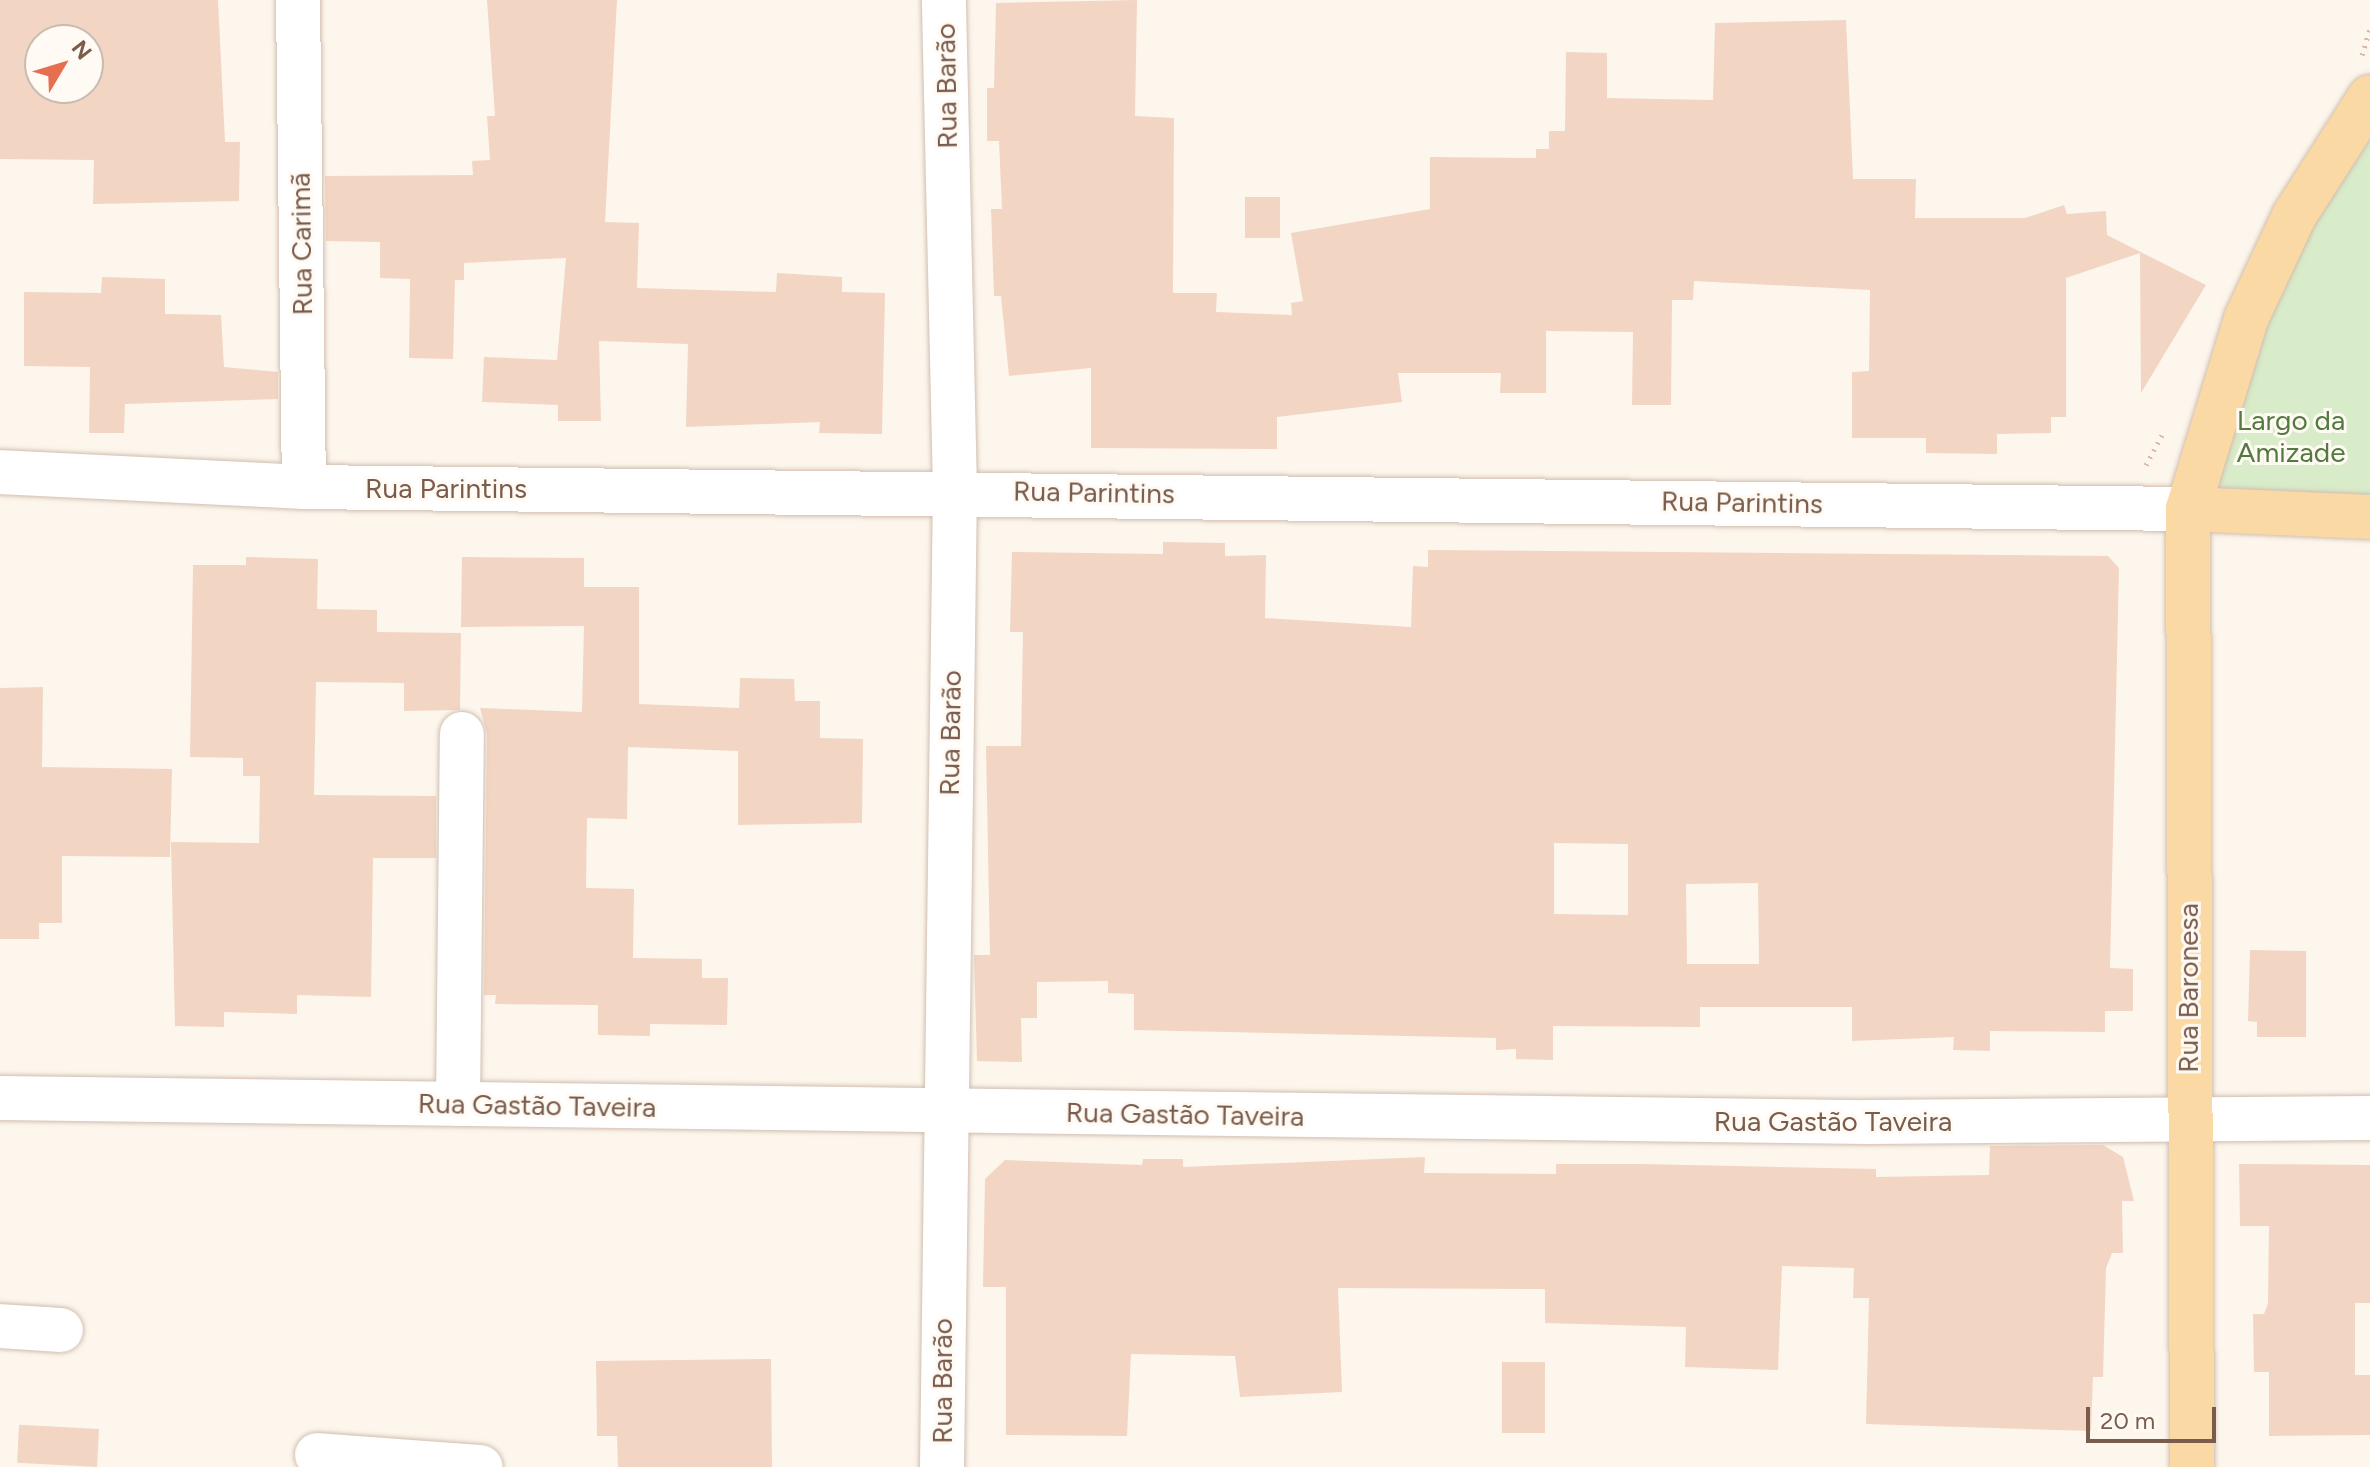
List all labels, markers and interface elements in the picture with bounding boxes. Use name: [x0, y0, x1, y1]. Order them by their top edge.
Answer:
street label: Rua Barão: [928, 23, 964, 149]
north arrow: [24, 24, 104, 104]
text: N: [66, 35, 98, 65]
street label: Rua Carimã: [283, 172, 319, 316]
park label: Largo da Amizade: [2236, 403, 2346, 469]
street label: Rua Parintins: [365, 471, 527, 505]
street label: Rua Parintins: [1013, 474, 1175, 510]
street label: Rua Parintins: [1661, 484, 1823, 520]
street label: Rua Barão: [932, 670, 968, 796]
street label: Rua Baronesa: [2171, 903, 2205, 1073]
street label: Rua Gastão Taveira: [418, 1086, 656, 1124]
street label: Rua Gastão Taveira: [1066, 1095, 1304, 1133]
street label: Rua Gastão Taveira: [1714, 1104, 1952, 1138]
street label: Rua Barão: [925, 1318, 959, 1444]
scale bar: [2090, 1391, 2220, 1441]
text: 20 m: [2100, 1406, 2155, 1435]

